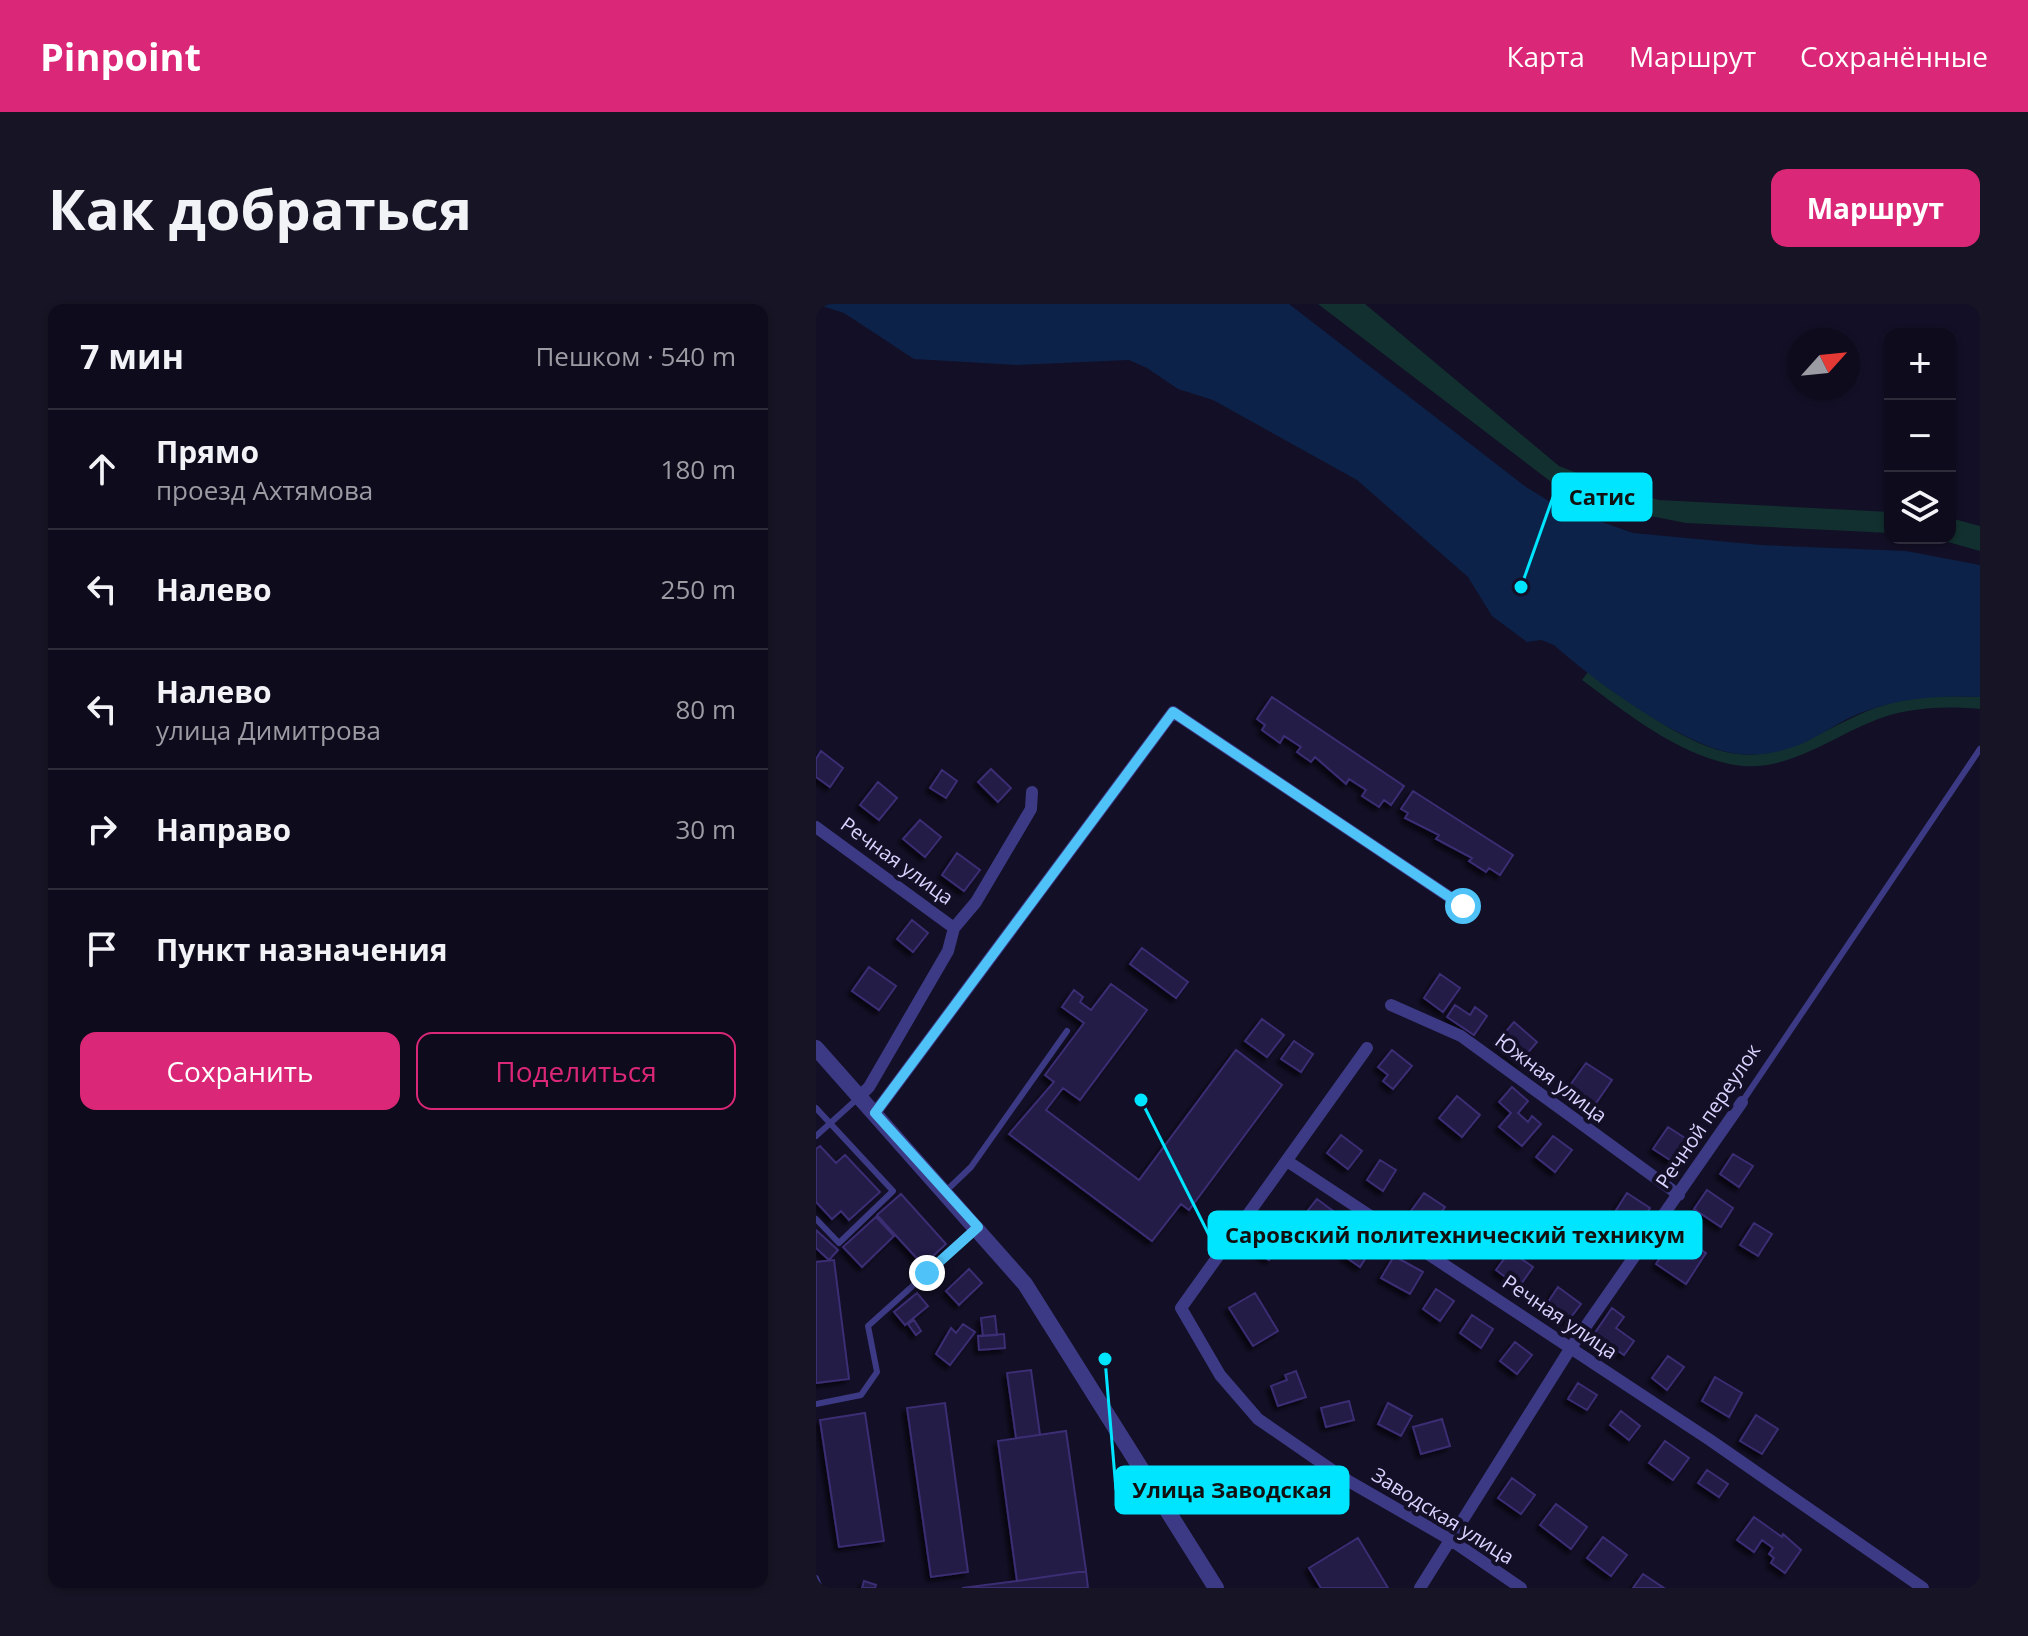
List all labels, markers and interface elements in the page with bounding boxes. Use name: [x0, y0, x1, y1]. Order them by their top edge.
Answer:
text: Pinpoint: [40, 30, 201, 82]
text: Карта: [1506, 37, 1585, 75]
text: Маршрут: [1629, 37, 1756, 75]
text: Сохранённые: [1800, 37, 1988, 75]
button: Маршрут: [1771, 169, 1980, 247]
text: Как добраться: [48, 170, 472, 246]
north arrow: [1788, 328, 1860, 400]
map controls: [1884, 328, 1956, 544]
button: +: [1884, 328, 1956, 400]
text: 7 мин: [80, 333, 184, 379]
text: Пешком · 540 m: [535, 338, 736, 374]
button: −: [1884, 400, 1956, 472]
text: Прямо: [156, 431, 259, 472]
icon: ahead: [80, 447, 124, 491]
text: 180 m: [661, 451, 736, 487]
text: проезд Ахтямова: [156, 472, 373, 508]
button: layers: [1884, 472, 1956, 544]
callout: Сатис: [1553, 474, 1651, 520]
text: Сатис: [1569, 481, 1635, 511]
icon: left: [80, 567, 124, 611]
text: Налево: [156, 569, 272, 610]
text: 250 m: [661, 571, 736, 607]
text: Налево: [156, 671, 272, 712]
icon: left: [80, 687, 124, 731]
text: 80 m: [675, 691, 736, 727]
text: улица Димитрова: [156, 712, 381, 748]
icon: right: [80, 807, 124, 851]
text: Направо: [156, 809, 291, 850]
text: 30 m: [675, 811, 736, 847]
street label: Речная улица: [835, 811, 959, 911]
route start: [1445, 888, 1481, 924]
icon: arrive: [80, 927, 124, 971]
text: Пункт назначения: [156, 929, 448, 970]
street label: Южная улица: [1490, 1027, 1613, 1129]
button: Сохранить: [80, 1032, 400, 1110]
button: Поделиться: [416, 1032, 736, 1110]
street label: Речной переулок: [1649, 1038, 1766, 1193]
callout: Саровский политехнический техникум: [1209, 1212, 1701, 1258]
text: Саровский политехнический техникум: [1225, 1219, 1685, 1249]
route end: [909, 1255, 945, 1291]
street label: Речная улица: [1497, 1268, 1623, 1365]
street label: Заводская улица: [1367, 1461, 1519, 1570]
callout: Улица Заводская: [1116, 1467, 1348, 1513]
text: Улица Заводская: [1132, 1474, 1332, 1504]

